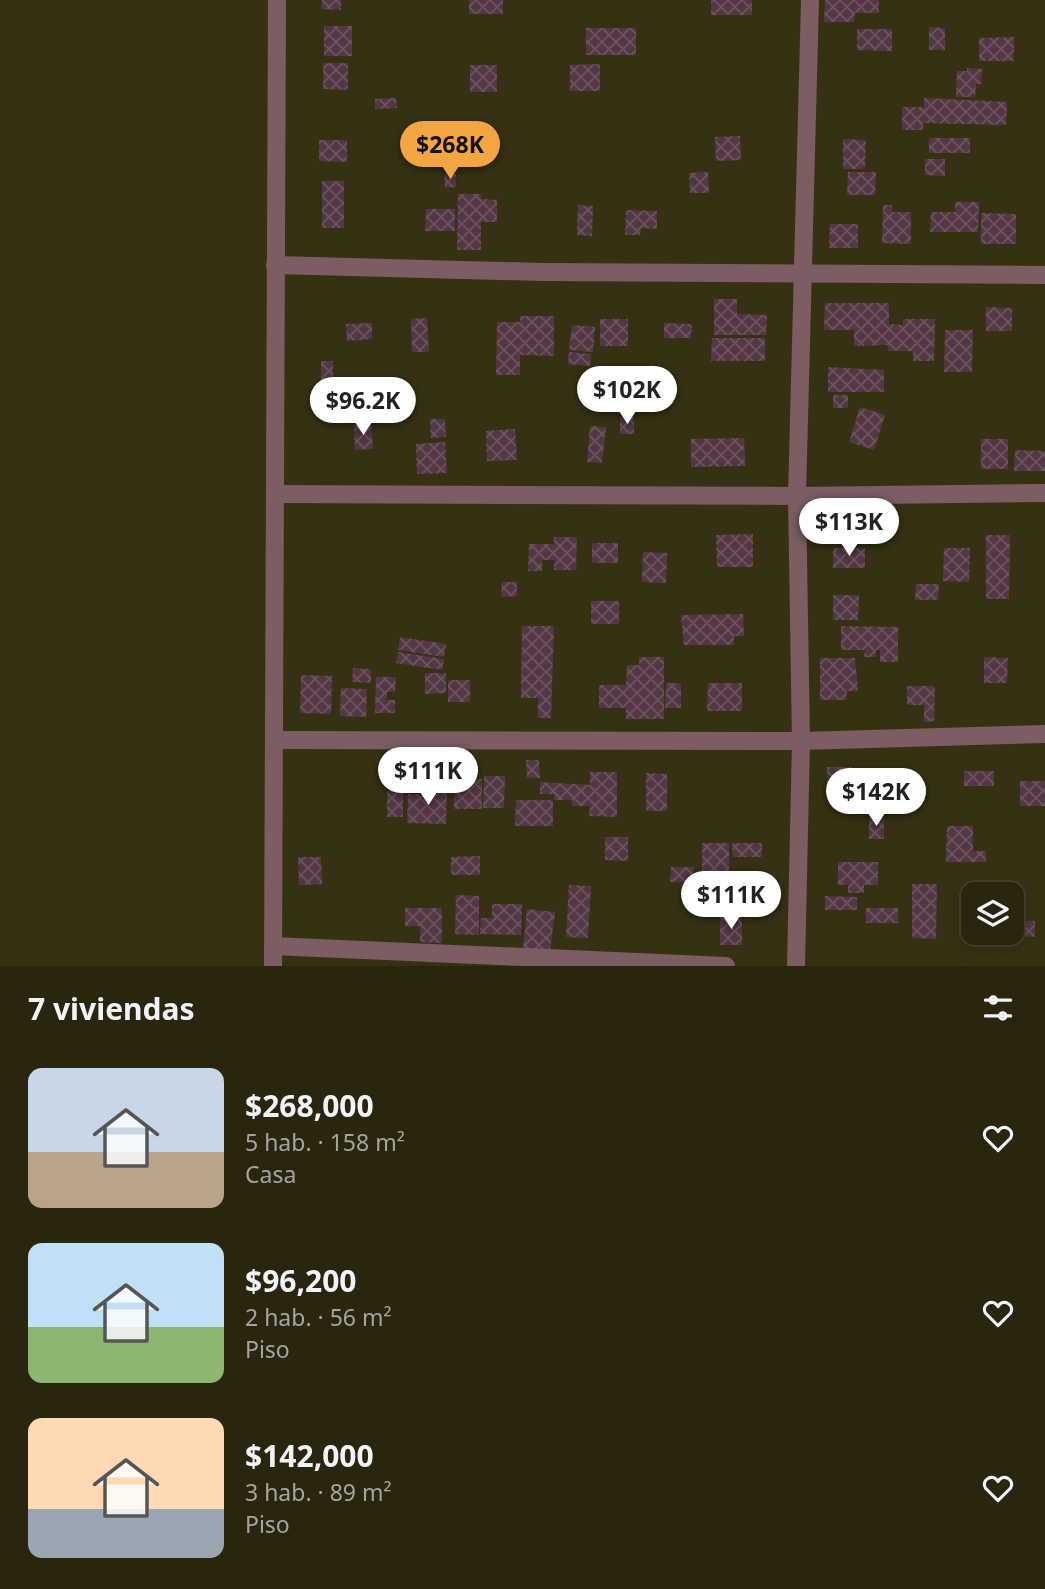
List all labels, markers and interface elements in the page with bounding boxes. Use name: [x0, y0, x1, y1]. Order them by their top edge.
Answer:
pin: $268K: [401, 122, 499, 181]
text: $268K: [416, 128, 484, 160]
pin: $102K: [578, 366, 676, 426]
text: $102K: [593, 373, 661, 405]
pin: $96.2K: [306, 378, 420, 437]
text: $96.2K: [326, 384, 400, 416]
pin: $113K: [800, 498, 898, 558]
text: $113K: [815, 505, 883, 537]
pin: $111K: [379, 748, 477, 807]
text: $111K: [394, 754, 462, 786]
pin: $142K: [827, 768, 925, 828]
text: $142K: [842, 775, 910, 807]
pin: $111K: [682, 872, 780, 931]
text: $111K: [697, 878, 765, 910]
map controls: [961, 882, 1024, 945]
button: layers: [961, 882, 1024, 945]
text: 7 viviendas: [28, 988, 195, 1029]
icon: filters: [979, 989, 1017, 1027]
text: $268,000: [245, 1085, 374, 1126]
icon: home: [84, 1096, 168, 1180]
icon: heart: [979, 1119, 1017, 1157]
text: 5 hab. · 158 m²: [245, 1126, 405, 1158]
text: Casa: [245, 1158, 296, 1190]
text: $96,200: [245, 1260, 357, 1301]
icon: home: [84, 1271, 168, 1355]
icon: heart: [979, 1294, 1017, 1332]
text: 2 hab. · 56 m²: [245, 1301, 392, 1333]
text: Piso: [245, 1333, 290, 1365]
text: $142,000: [245, 1435, 374, 1476]
icon: home: [84, 1446, 168, 1530]
icon: heart: [979, 1469, 1017, 1507]
text: 3 hab. · 89 m²: [245, 1476, 392, 1508]
text: Piso: [245, 1508, 290, 1540]

